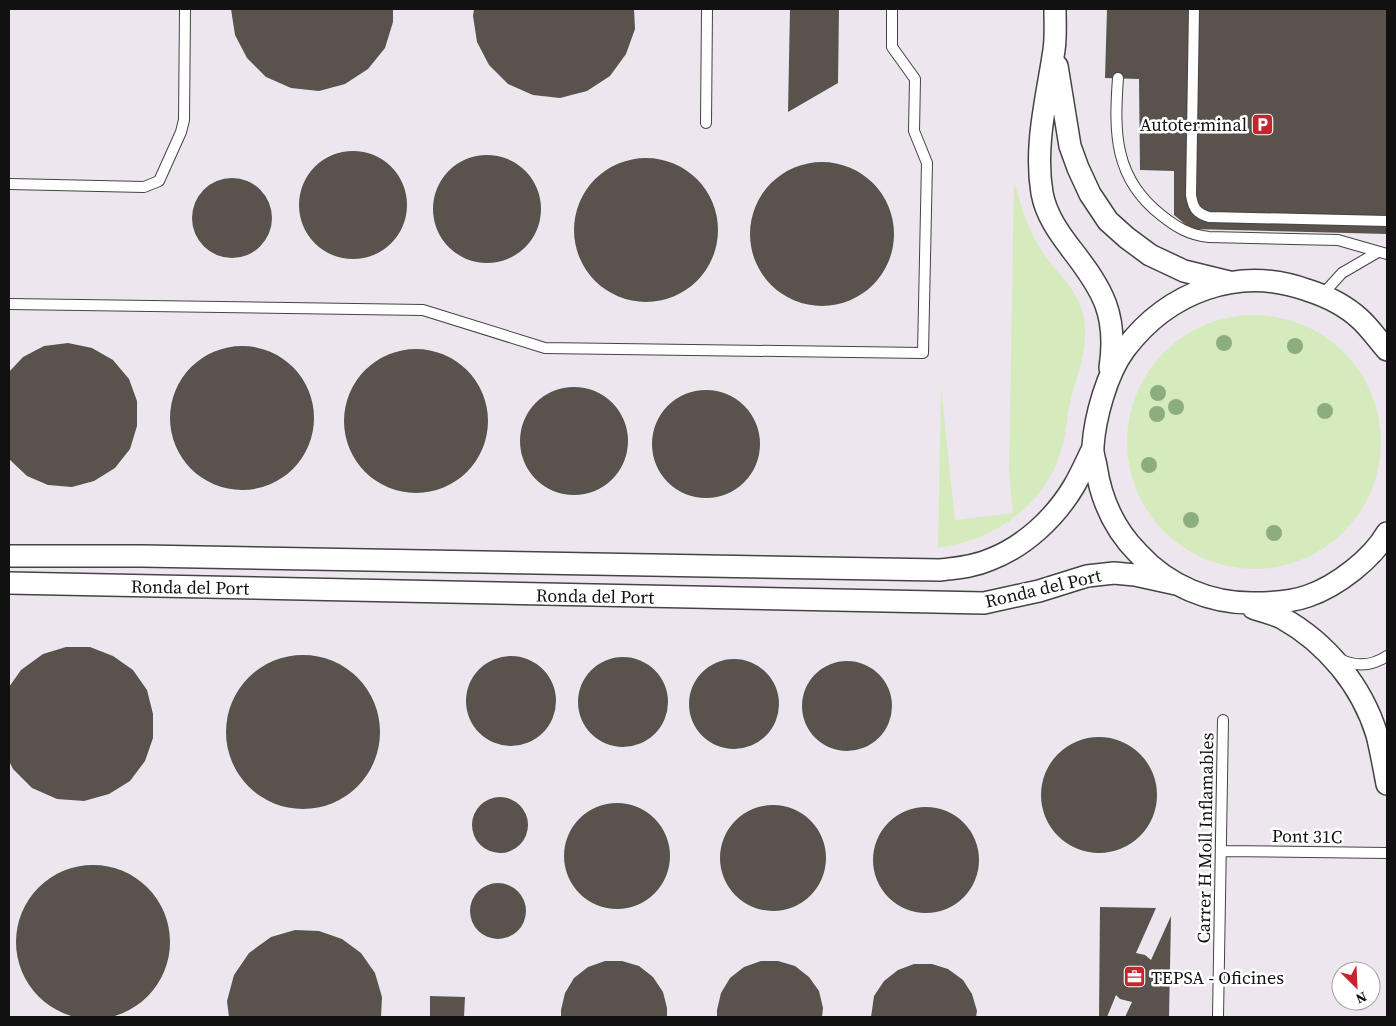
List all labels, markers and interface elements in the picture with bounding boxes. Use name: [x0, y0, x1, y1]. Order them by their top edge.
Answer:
place label: Autoterminal: [1140, 112, 1247, 137]
parking icon: Autoterminal: [1251, 112, 1275, 136]
street label: Ronda del Port: [983, 562, 1104, 613]
street label: Ronda del Port: [131, 573, 250, 601]
street label: Ronda del Port: [536, 582, 655, 610]
street label: Carrer H Moll Inflamables: [1191, 732, 1219, 944]
street label: Pont 31C: [1272, 823, 1342, 849]
north arrow: [1331, 961, 1381, 1011]
office icon: TEPSA - Oficines: [1123, 965, 1147, 989]
place label: TEPSA - Oficines: [1151, 965, 1284, 990]
text: N: [1353, 987, 1370, 1009]

